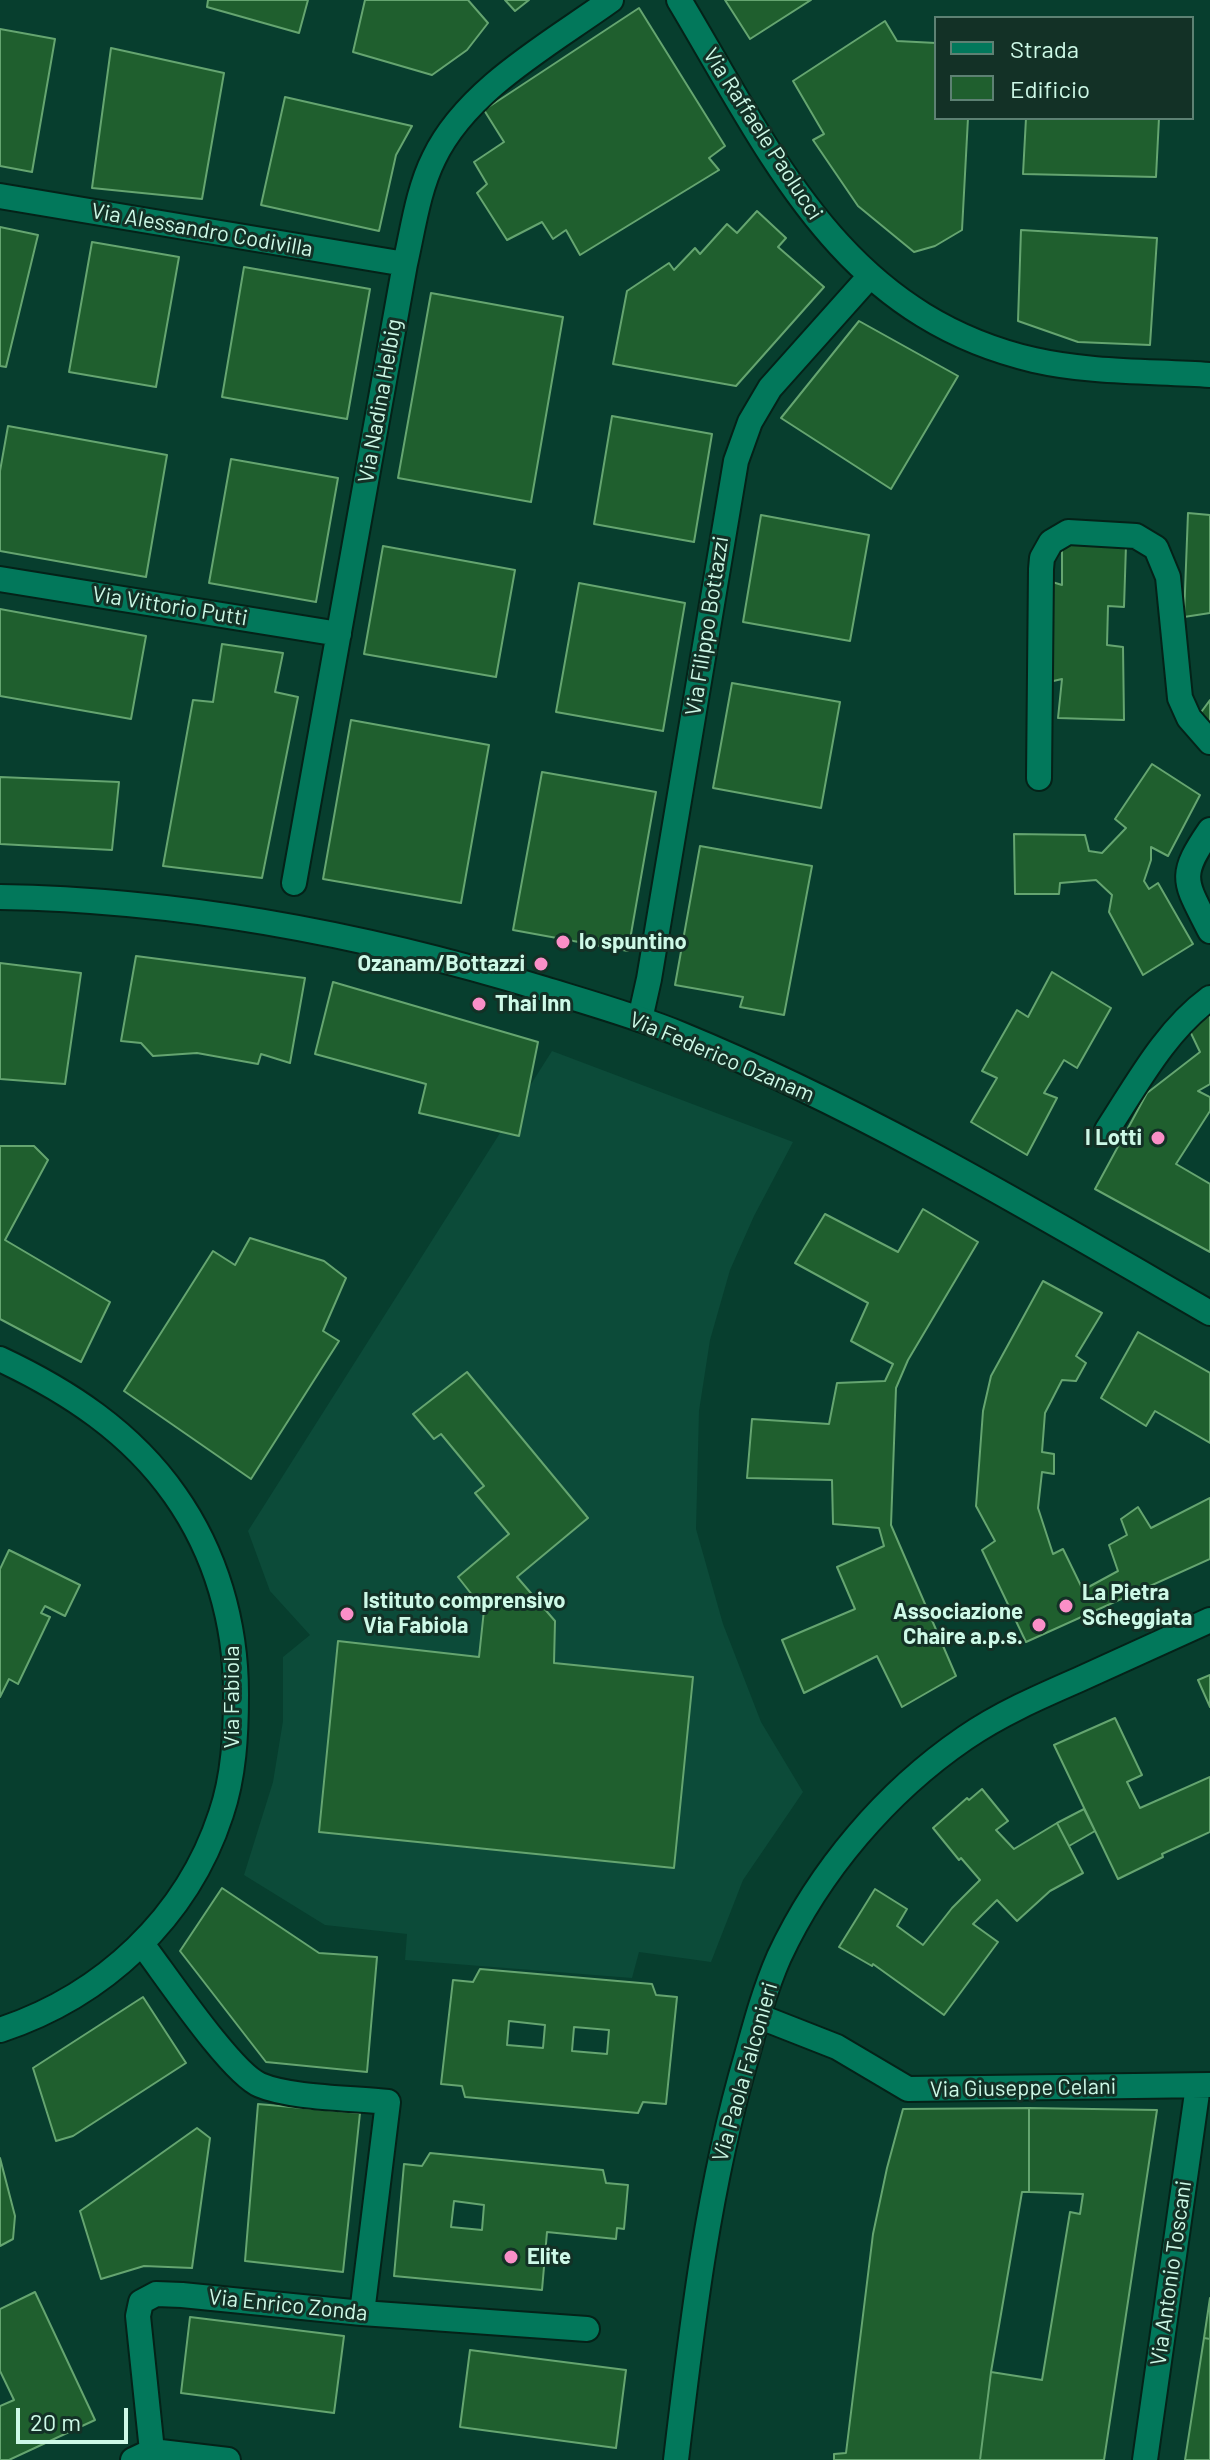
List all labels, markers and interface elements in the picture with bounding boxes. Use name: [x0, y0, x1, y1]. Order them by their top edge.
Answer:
legend: [934, 16, 1194, 120]
text: Strada: [1010, 34, 1079, 63]
street label: Via Raffaele Paolucci: [698, 43, 828, 225]
text: Edificio: [1010, 74, 1090, 103]
street label: Via Alessandro Codivilla: [89, 198, 315, 262]
street label: Via Nadina Helbig: [353, 317, 407, 485]
street label: Via Filippo Bottazzi: [680, 534, 734, 718]
street label: Via Vittorio Putti: [90, 581, 250, 631]
place label: lo spuntino: [579, 929, 687, 955]
marker: lo spuntino: [554, 933, 572, 951]
place label: Ozanam/Bottazzi: [358, 951, 525, 977]
marker: Ozanam/Bottazzi: [532, 955, 550, 973]
place label: Thai Inn: [495, 991, 571, 1017]
marker: Thai Inn: [470, 995, 488, 1013]
street label: Via Federico Ozanam: [625, 1006, 819, 1108]
place label: I Lotti: [1085, 1125, 1142, 1151]
marker: I Lotti: [1149, 1129, 1167, 1147]
place label: La Pietra Scheggiata: [1082, 1580, 1192, 1632]
place label: Istituto comprensivo Via Fabiola: [363, 1588, 566, 1640]
marker: La Pietra Scheggiata: [1057, 1597, 1075, 1615]
place label: Associazione Chaire a.p.s.: [893, 1599, 1023, 1650]
marker: Istituto comprensivo Via Fabiola: [338, 1605, 356, 1623]
marker: Associazione Chaire a.p.s.: [1030, 1616, 1048, 1634]
street label: Via Fabiola: [219, 1645, 245, 1749]
street label: Via Paola Falconieri: [707, 1979, 783, 2165]
street label: Via Giuseppe Celani: [930, 2073, 1116, 2103]
street label: Via Antonio Toscani: [1145, 2179, 1197, 2367]
place label: Elite: [527, 2244, 571, 2270]
marker: Elite: [502, 2248, 520, 2266]
street label: Via Enrico Zonda: [207, 2284, 369, 2326]
scale bar: [20, 2392, 132, 2442]
text: 20 m: [30, 2407, 81, 2436]

